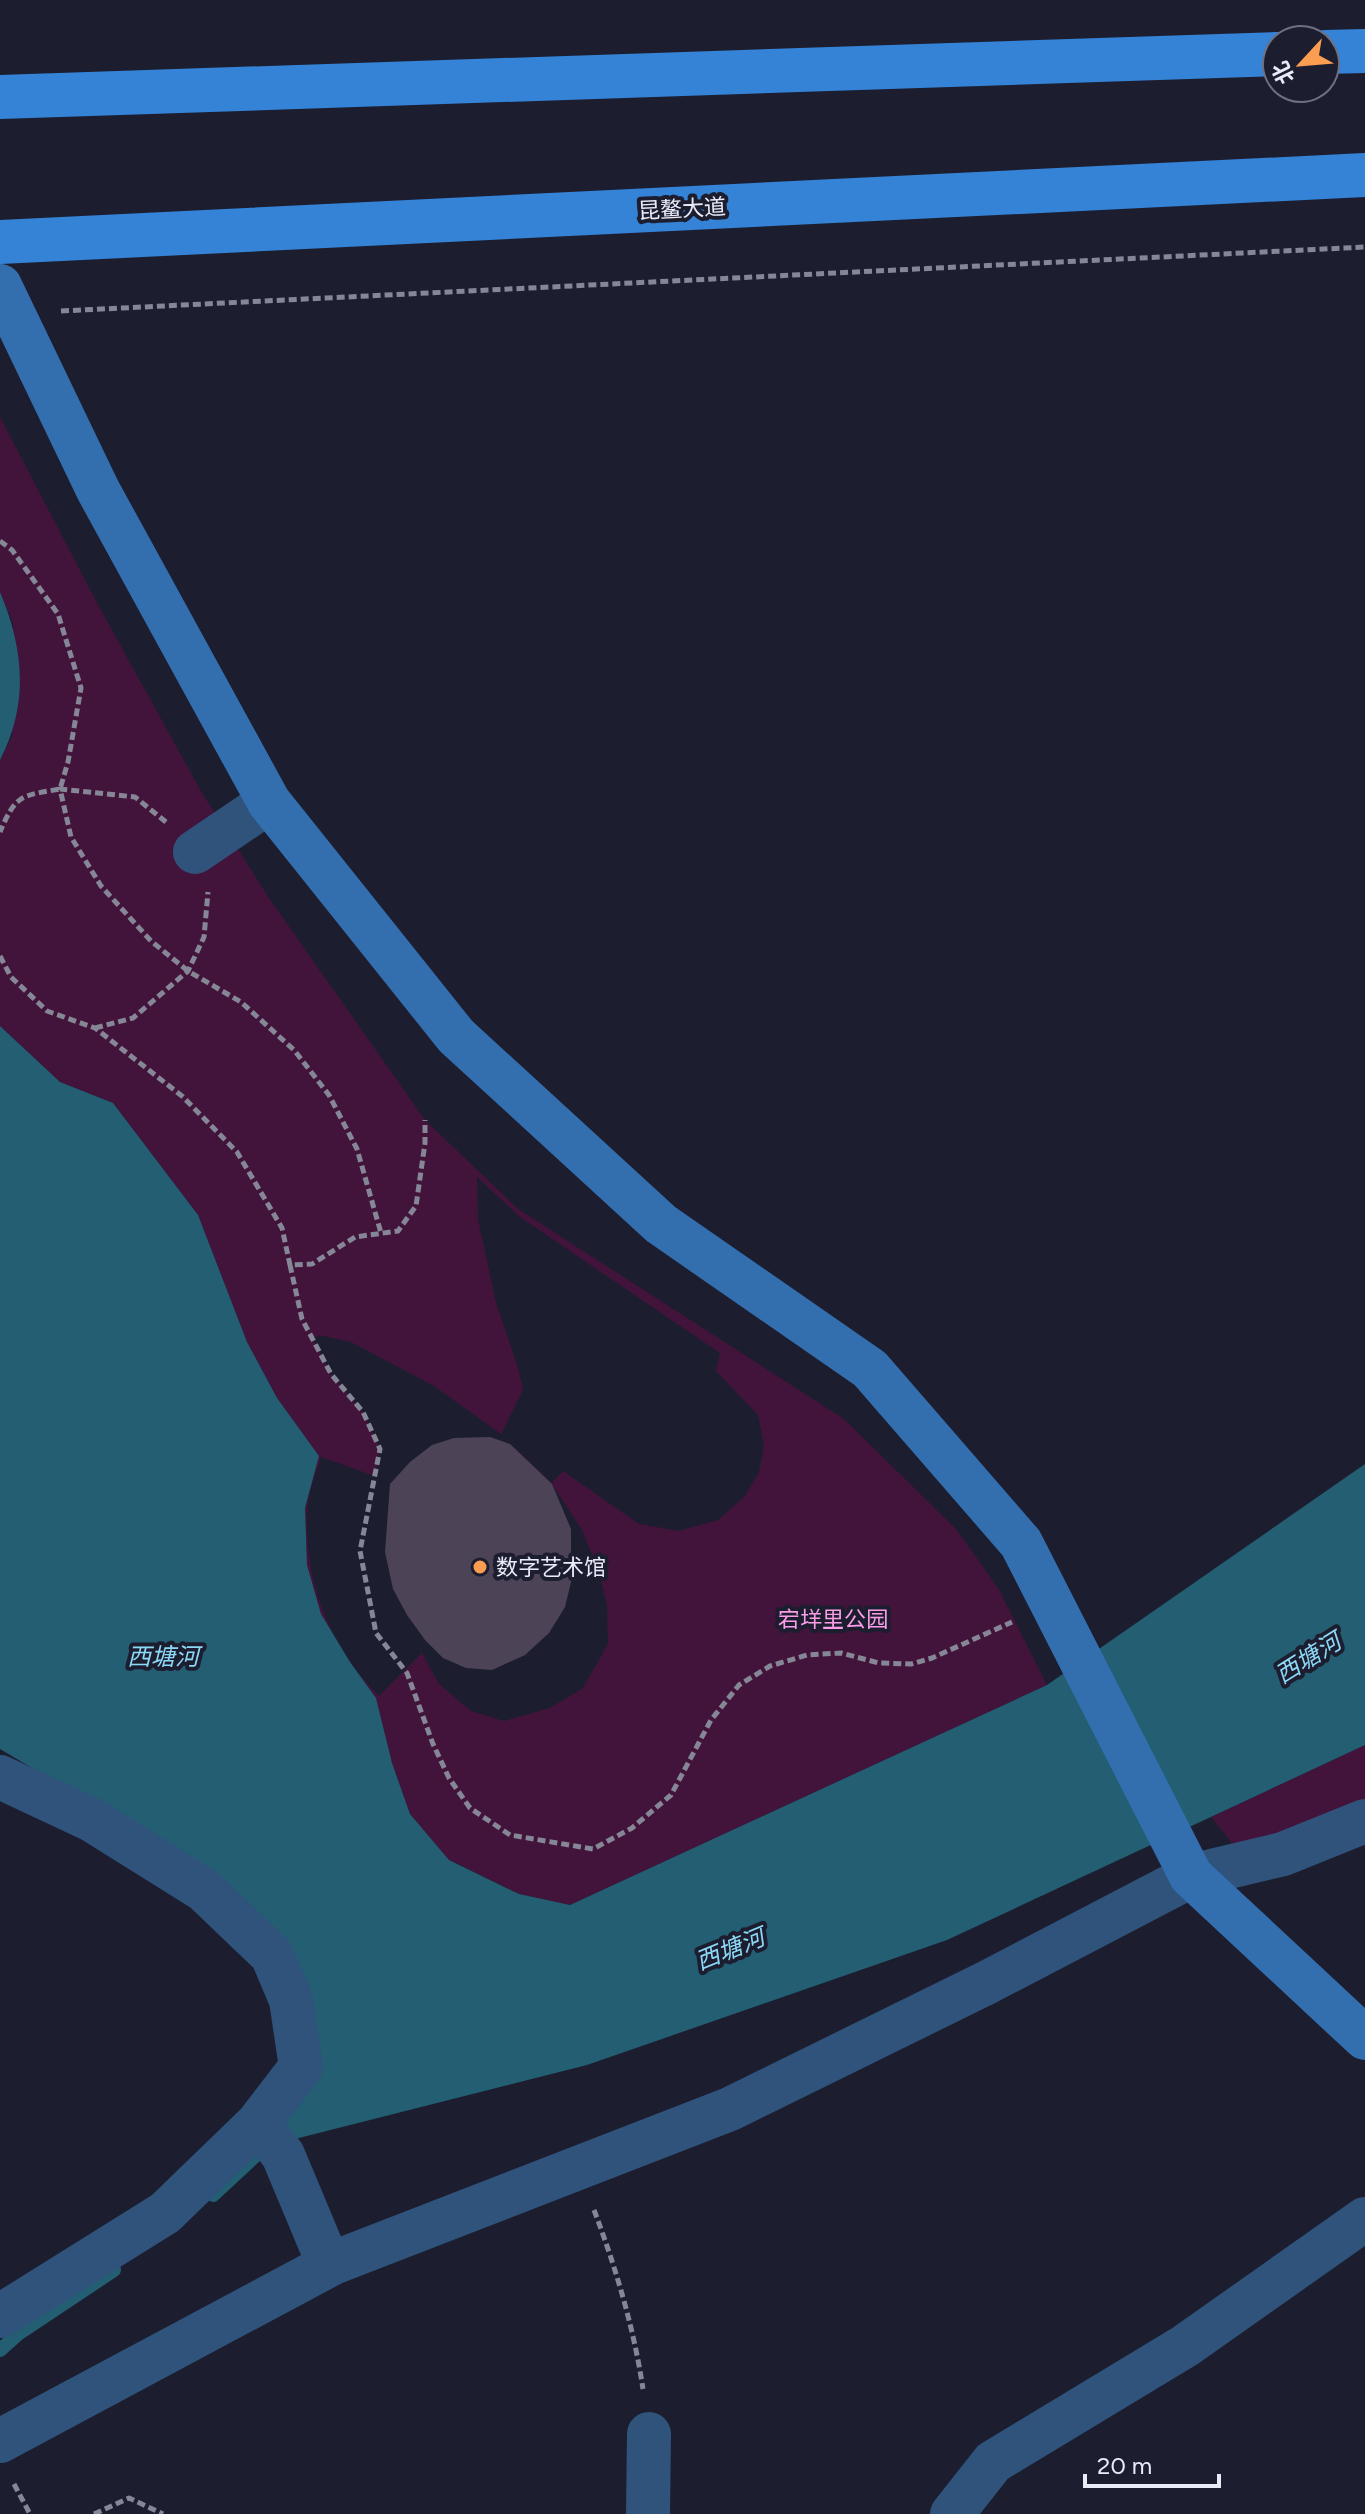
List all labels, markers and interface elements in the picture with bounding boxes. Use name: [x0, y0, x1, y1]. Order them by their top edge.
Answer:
north arrow: [1261, 24, 1341, 104]
text: 北: [1267, 57, 1300, 88]
street label: 昆鳌大道: [637, 193, 727, 225]
place label: 数字艺术馆: [496, 1554, 606, 1581]
marker: 数字艺术馆: [471, 1558, 489, 1576]
park label: 宕垟里公园: [778, 1606, 888, 1633]
water label: 西塘河: [1270, 1625, 1350, 1689]
water label: 西塘河: [127, 1642, 203, 1671]
water label: 西塘河: [691, 1921, 773, 1976]
scale bar: [1085, 2438, 1219, 2488]
text: 20 m: [1097, 2451, 1152, 2480]

